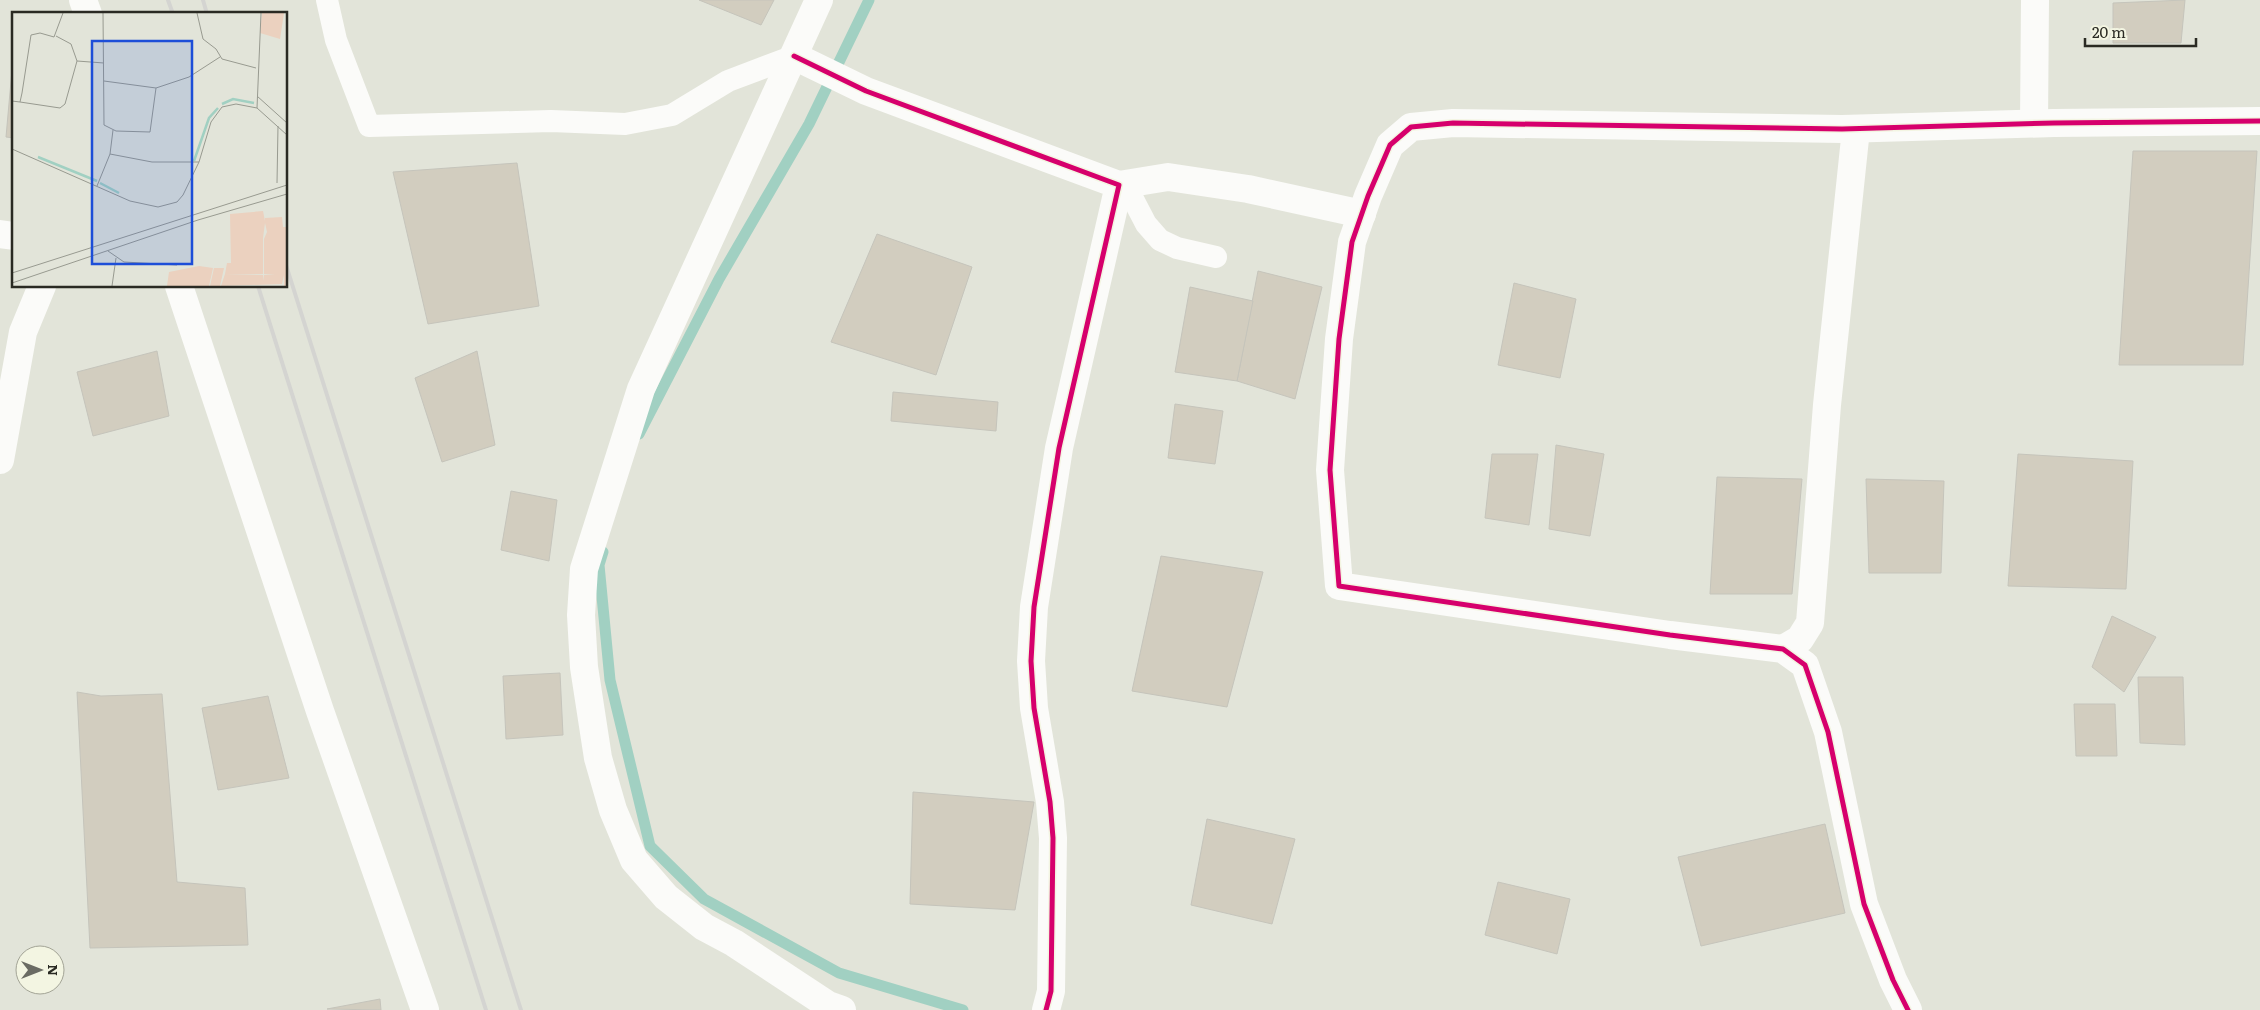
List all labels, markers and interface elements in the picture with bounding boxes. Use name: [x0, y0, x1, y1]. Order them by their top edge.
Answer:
inset map: [12, 12, 288, 288]
scale bar: [2085, 15, 2196, 47]
text: 20 m: [2092, 20, 2126, 43]
north arrow: [15, 945, 65, 995]
text: N: [44, 964, 64, 976]

